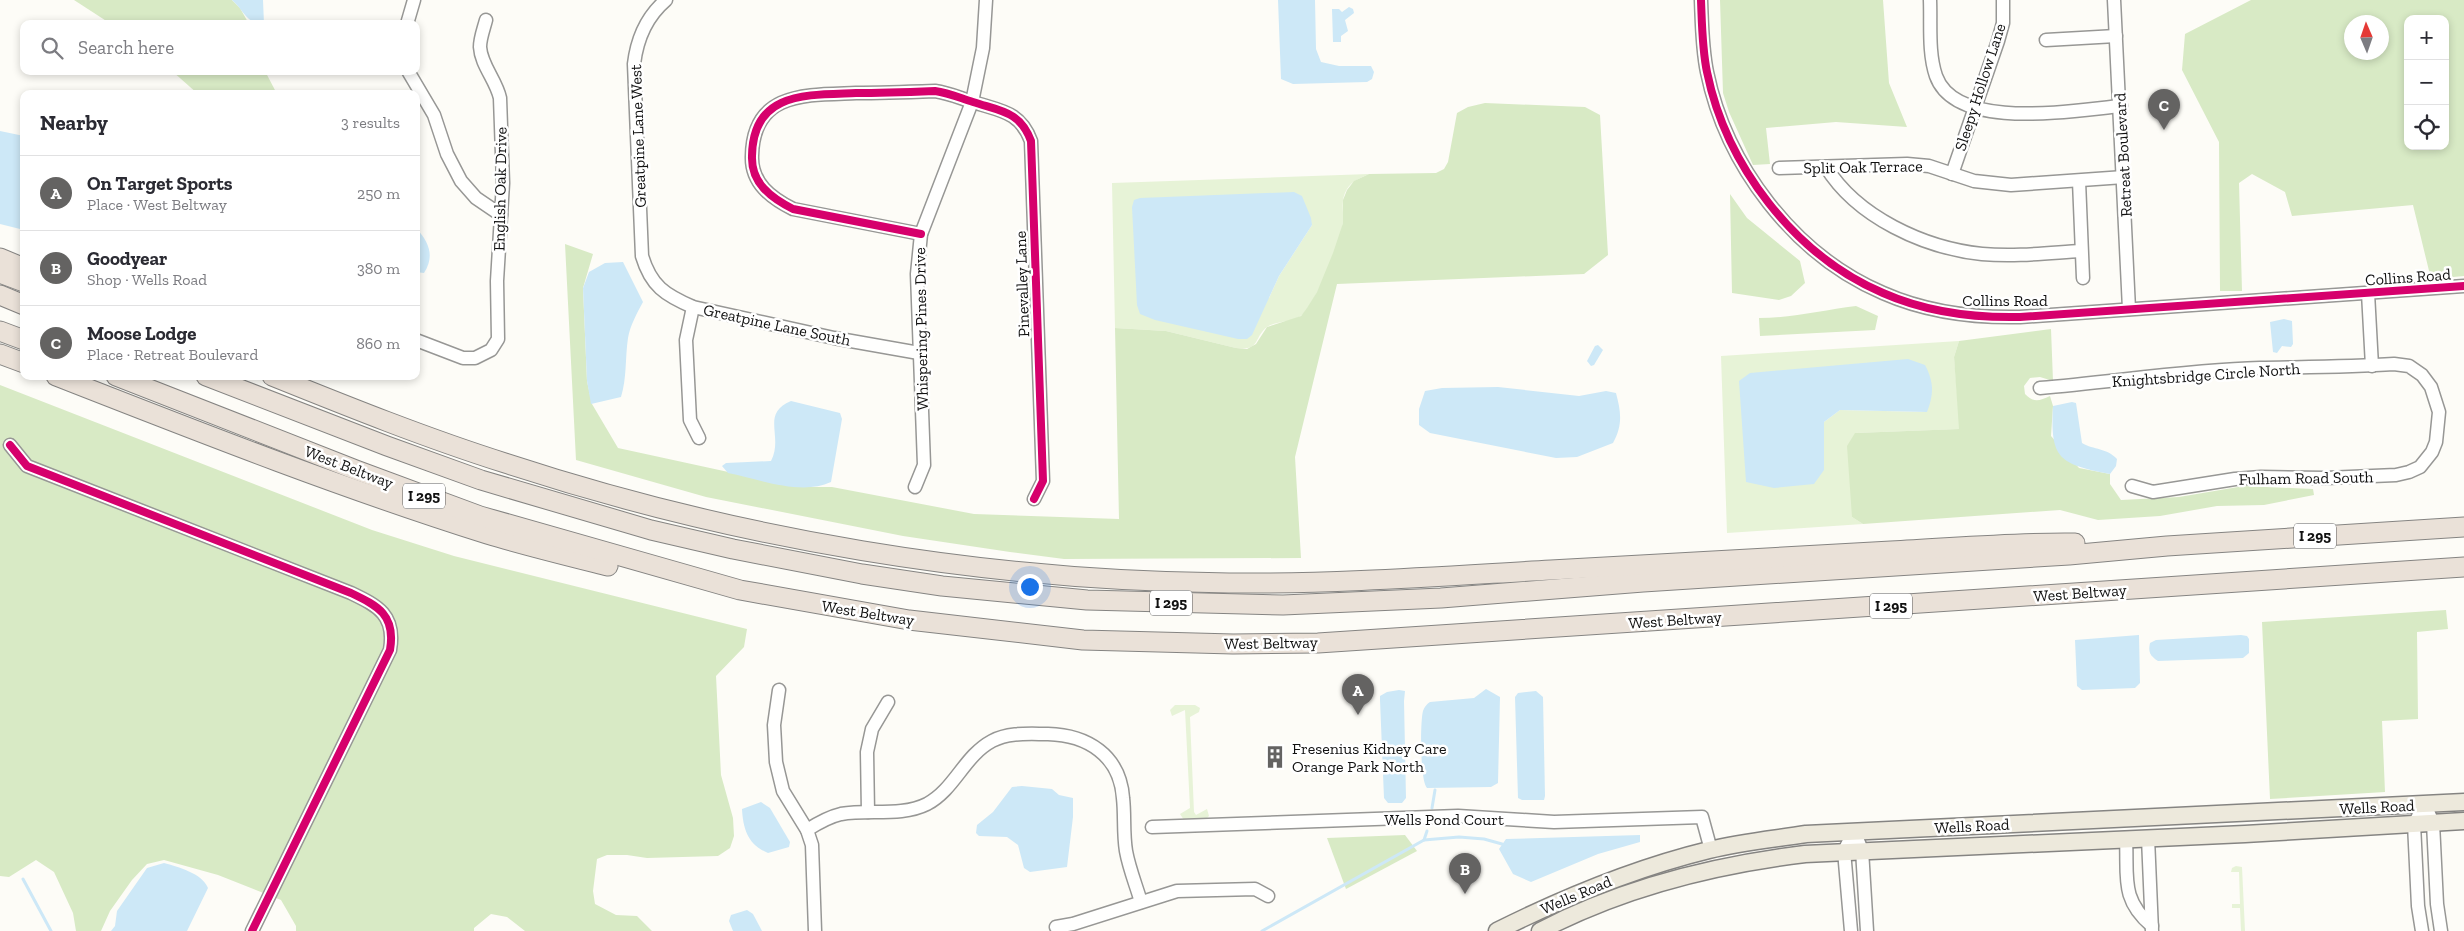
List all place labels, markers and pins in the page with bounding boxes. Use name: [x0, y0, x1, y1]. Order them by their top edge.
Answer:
pin: C: [2148, 89, 2180, 130]
pin: A: [1342, 674, 1374, 715]
place label: Fresenius Kidney Care Orange Park North: [1292, 739, 1447, 776]
building icon: Fresenius Kidney Care Orange Park North: [1262, 744, 1288, 770]
pin: B: [1449, 853, 1481, 894]

